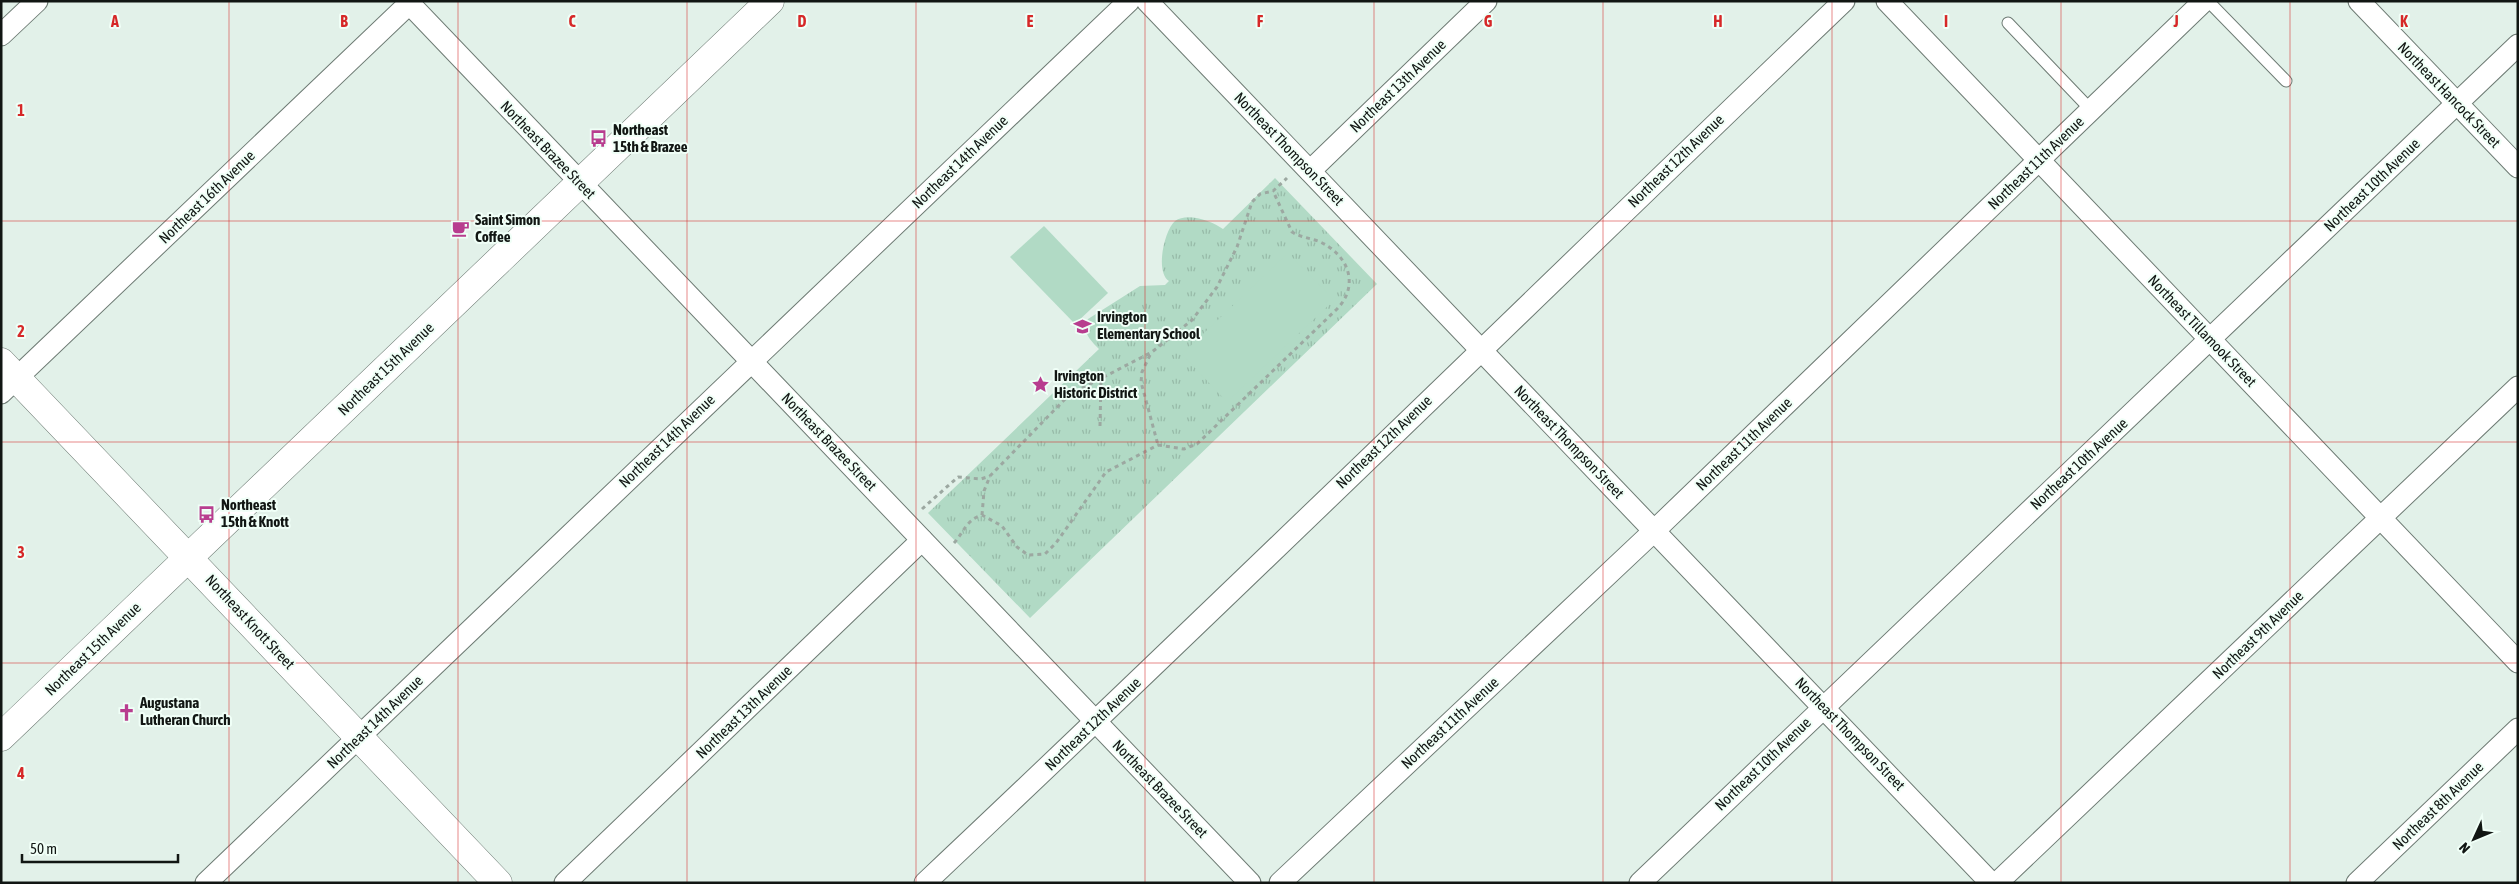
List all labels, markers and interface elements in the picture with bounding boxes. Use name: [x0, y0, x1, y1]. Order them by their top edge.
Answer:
text: A: [110, 12, 119, 30]
text: B: [340, 12, 348, 30]
text: C: [568, 12, 576, 30]
text: D: [798, 12, 807, 30]
text: E: [1027, 12, 1034, 30]
text: F: [1257, 12, 1264, 30]
text: G: [1484, 12, 1493, 30]
text: H: [1713, 12, 1723, 30]
text: I: [1944, 12, 1948, 30]
text: J: [2172, 12, 2179, 30]
text: K: [2400, 12, 2408, 30]
street label: Northeast 13th Avenue: [1346, 35, 1449, 136]
street label: Northeast Hancock Street: [2395, 38, 2504, 151]
street label: Northeast Thompson Street: [1231, 89, 1348, 209]
street label: Northeast Brazee Street: [497, 97, 599, 202]
text: 1: [17, 101, 25, 119]
street label: Northeast 12th Avenue: [1624, 110, 1727, 211]
street label: Northeast 14th Avenue: [908, 111, 1011, 212]
street label: Northeast 11th Avenue: [1984, 112, 2087, 213]
place label: Northeast 15th & Brazee: [613, 121, 688, 155]
bus stop icon: Northeast 15th & Brazee: [589, 129, 609, 149]
street label: Northeast 10th Avenue: [2320, 134, 2423, 235]
street label: Northeast 16th Avenue: [155, 146, 258, 247]
place label: Saint Simon Coffee: [475, 211, 540, 245]
cafe icon: Saint Simon Coffee: [451, 219, 471, 239]
street label: Northeast Tillamook Street: [2145, 271, 2260, 390]
place label: Irvington Elementary School: [1097, 308, 1201, 342]
school or university icon: Irvington Elementary School: [1073, 316, 1093, 336]
street label: Northeast 15th Avenue: [334, 318, 437, 419]
text: 2: [17, 322, 25, 340]
place label: Irvington Historic District: [1054, 367, 1138, 401]
place icon: Irvington Historic District: [1030, 375, 1050, 395]
street label: Northeast Thompson Street: [1511, 382, 1628, 502]
street label: Northeast Brazee Street: [778, 389, 880, 494]
street label: Northeast 14th Avenue: [615, 390, 718, 491]
street label: Northeast 12th Avenue: [1332, 391, 1435, 492]
street label: Northeast 11th Avenue: [1692, 393, 1795, 494]
street label: Northeast 10th Avenue: [2027, 414, 2131, 513]
place label: Northeast 15th & Knott: [221, 496, 290, 530]
bus stop icon: Northeast 15th & Knott: [197, 504, 217, 524]
text: 3: [17, 543, 25, 561]
street label: Northeast Knott Street: [202, 571, 298, 672]
street label: Northeast 9th Avenue: [2209, 587, 2307, 682]
street label: Northeast 15th Avenue: [41, 598, 144, 699]
street label: Northeast 13th Avenue: [692, 661, 795, 762]
street label: Northeast 14th Avenue: [323, 671, 426, 772]
street label: Northeast 12th Avenue: [1041, 673, 1144, 774]
street label: Northeast 11th Avenue: [1398, 673, 1502, 772]
street label: Northeast Thompson Street: [1792, 674, 1909, 794]
place label: Augustana Lutheran Church: [139, 694, 230, 728]
church icon: Augustana Lutheran Church: [116, 702, 136, 722]
street label: Northeast 10th Avenue: [1711, 713, 1814, 814]
street label: Northeast Brazee Street: [1109, 736, 1211, 841]
street label: Northeast 8th Avenue: [2389, 758, 2487, 854]
text: 4: [16, 764, 25, 782]
north arrow: [2449, 814, 2499, 864]
scale bar: [22, 832, 179, 864]
text: 50 m: [30, 840, 57, 857]

